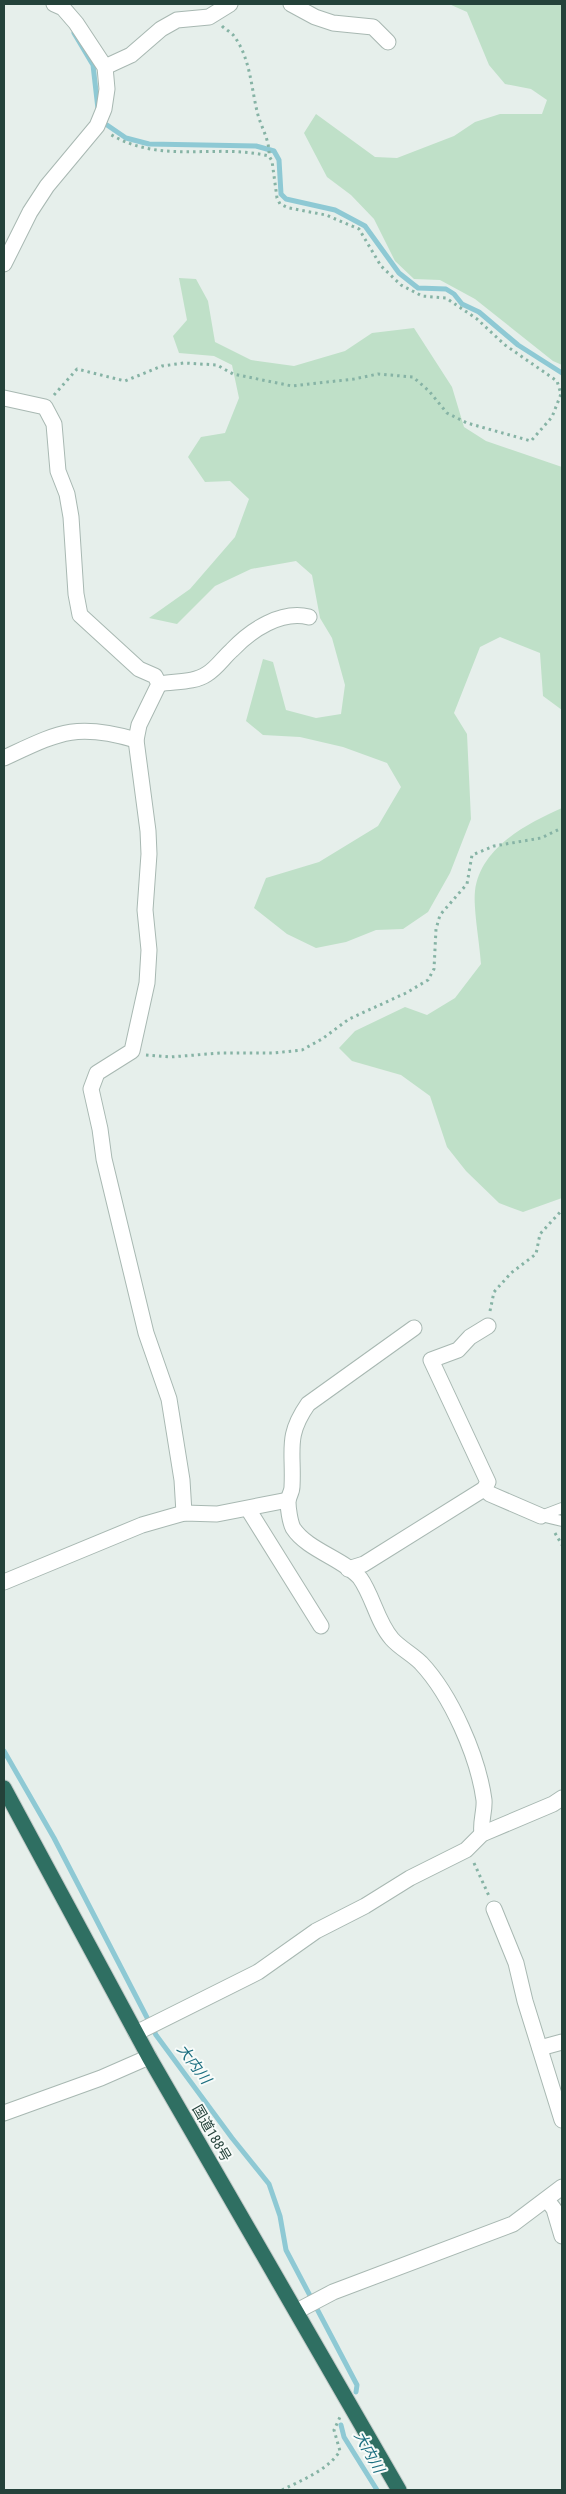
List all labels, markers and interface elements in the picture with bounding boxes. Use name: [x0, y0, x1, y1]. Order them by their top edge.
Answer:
water label: 大内川: [173, 2041, 216, 2089]
street label: 国道188号: [189, 2102, 235, 2164]
water label: 大内川: [350, 2428, 389, 2478]

